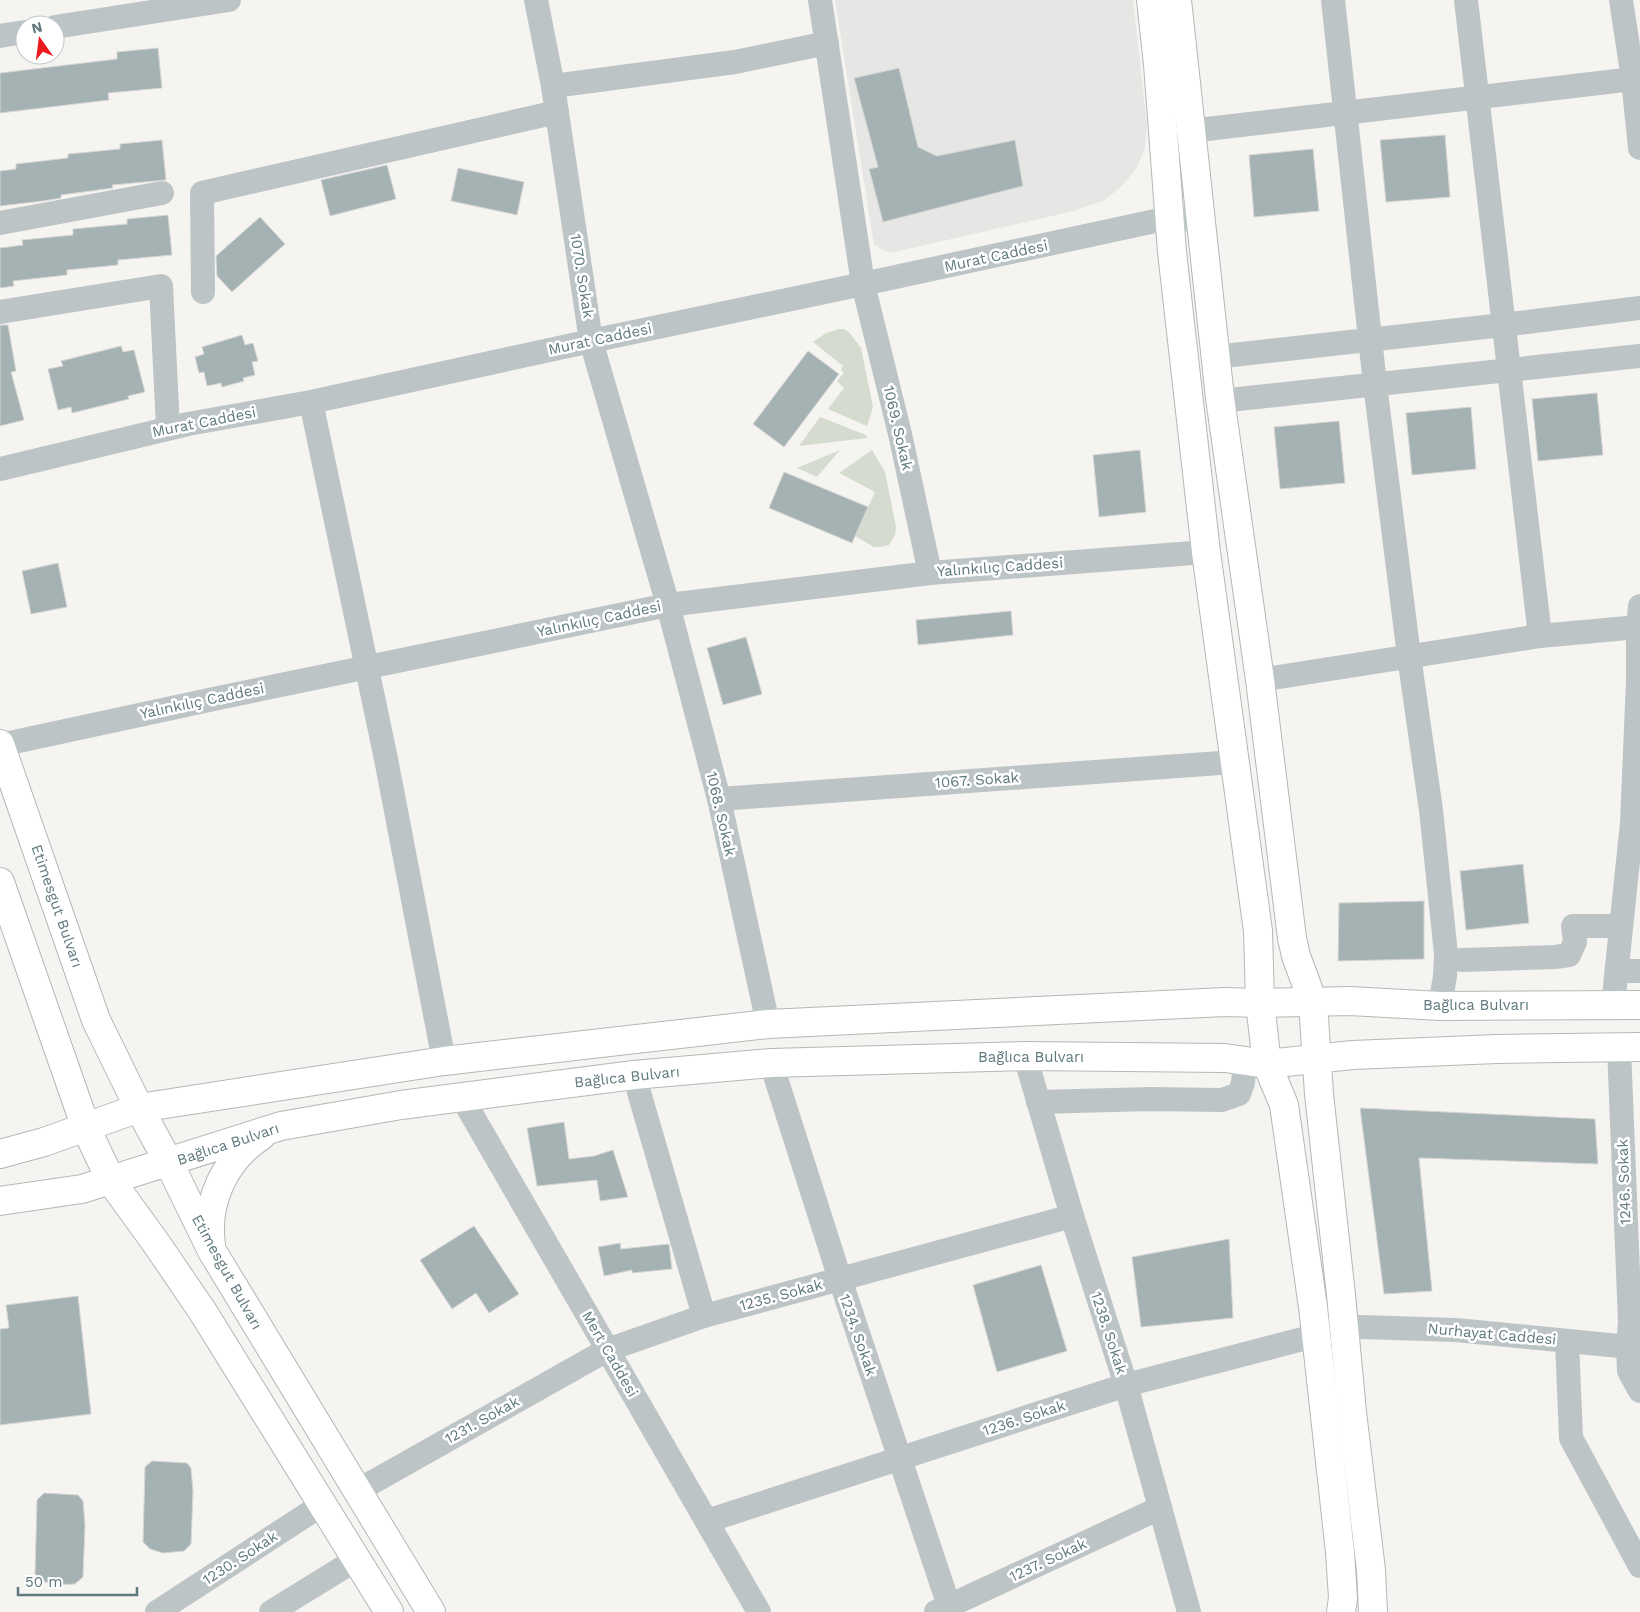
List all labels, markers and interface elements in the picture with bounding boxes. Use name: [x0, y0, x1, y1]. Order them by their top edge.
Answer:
north arrow: [15, 15, 65, 65]
text: N: [30, 18, 44, 36]
street label: 1070. Sokak: [566, 233, 598, 320]
street label: Murat Caddesi: [942, 236, 1050, 276]
street label: Murat Caddesi: [546, 319, 654, 359]
street label: 1069. Sokak: [880, 384, 917, 473]
street label: Murat Caddesi: [150, 403, 258, 441]
street label: Yalınkılıç Caddesi: [936, 554, 1064, 580]
street label: Yalınkılıç Caddesi: [535, 597, 663, 641]
street label: Yalınkılıç Caddesi: [138, 679, 266, 723]
street label: 1067. Sokak: [934, 768, 1020, 792]
street label: 1068. Sokak: [702, 770, 740, 859]
street label: Etimesgut Bulvarı: [28, 842, 86, 970]
street label: Bağlıca Bulvarı: [1423, 996, 1529, 1014]
street label: Bağlıca Bulvarı: [978, 1048, 1084, 1066]
street label: Bağlıca Bulvarı: [573, 1063, 681, 1091]
street label: Bağlıca Bulvarı: [175, 1119, 281, 1169]
street label: 1246. Sokak: [1613, 1138, 1634, 1225]
street label: Etimesgut Bulvarı: [188, 1211, 266, 1333]
street label: 1235. Sokak: [738, 1275, 825, 1315]
street label: 1238. Sokak: [1087, 1289, 1131, 1377]
street label: 1234. Sokak: [836, 1292, 881, 1379]
street label: Mert Caddesi: [578, 1308, 642, 1400]
street label: Nurhayat Caddesi: [1427, 1319, 1557, 1349]
street label: 1231. Sokak: [442, 1392, 523, 1448]
street label: 1236. Sokak: [981, 1396, 1068, 1440]
street label: 1230. Sokak: [199, 1527, 281, 1589]
street label: 1237. Sokak: [1007, 1534, 1090, 1586]
scale bar: [18, 1564, 136, 1596]
text: 50 m: [25, 1573, 62, 1591]

